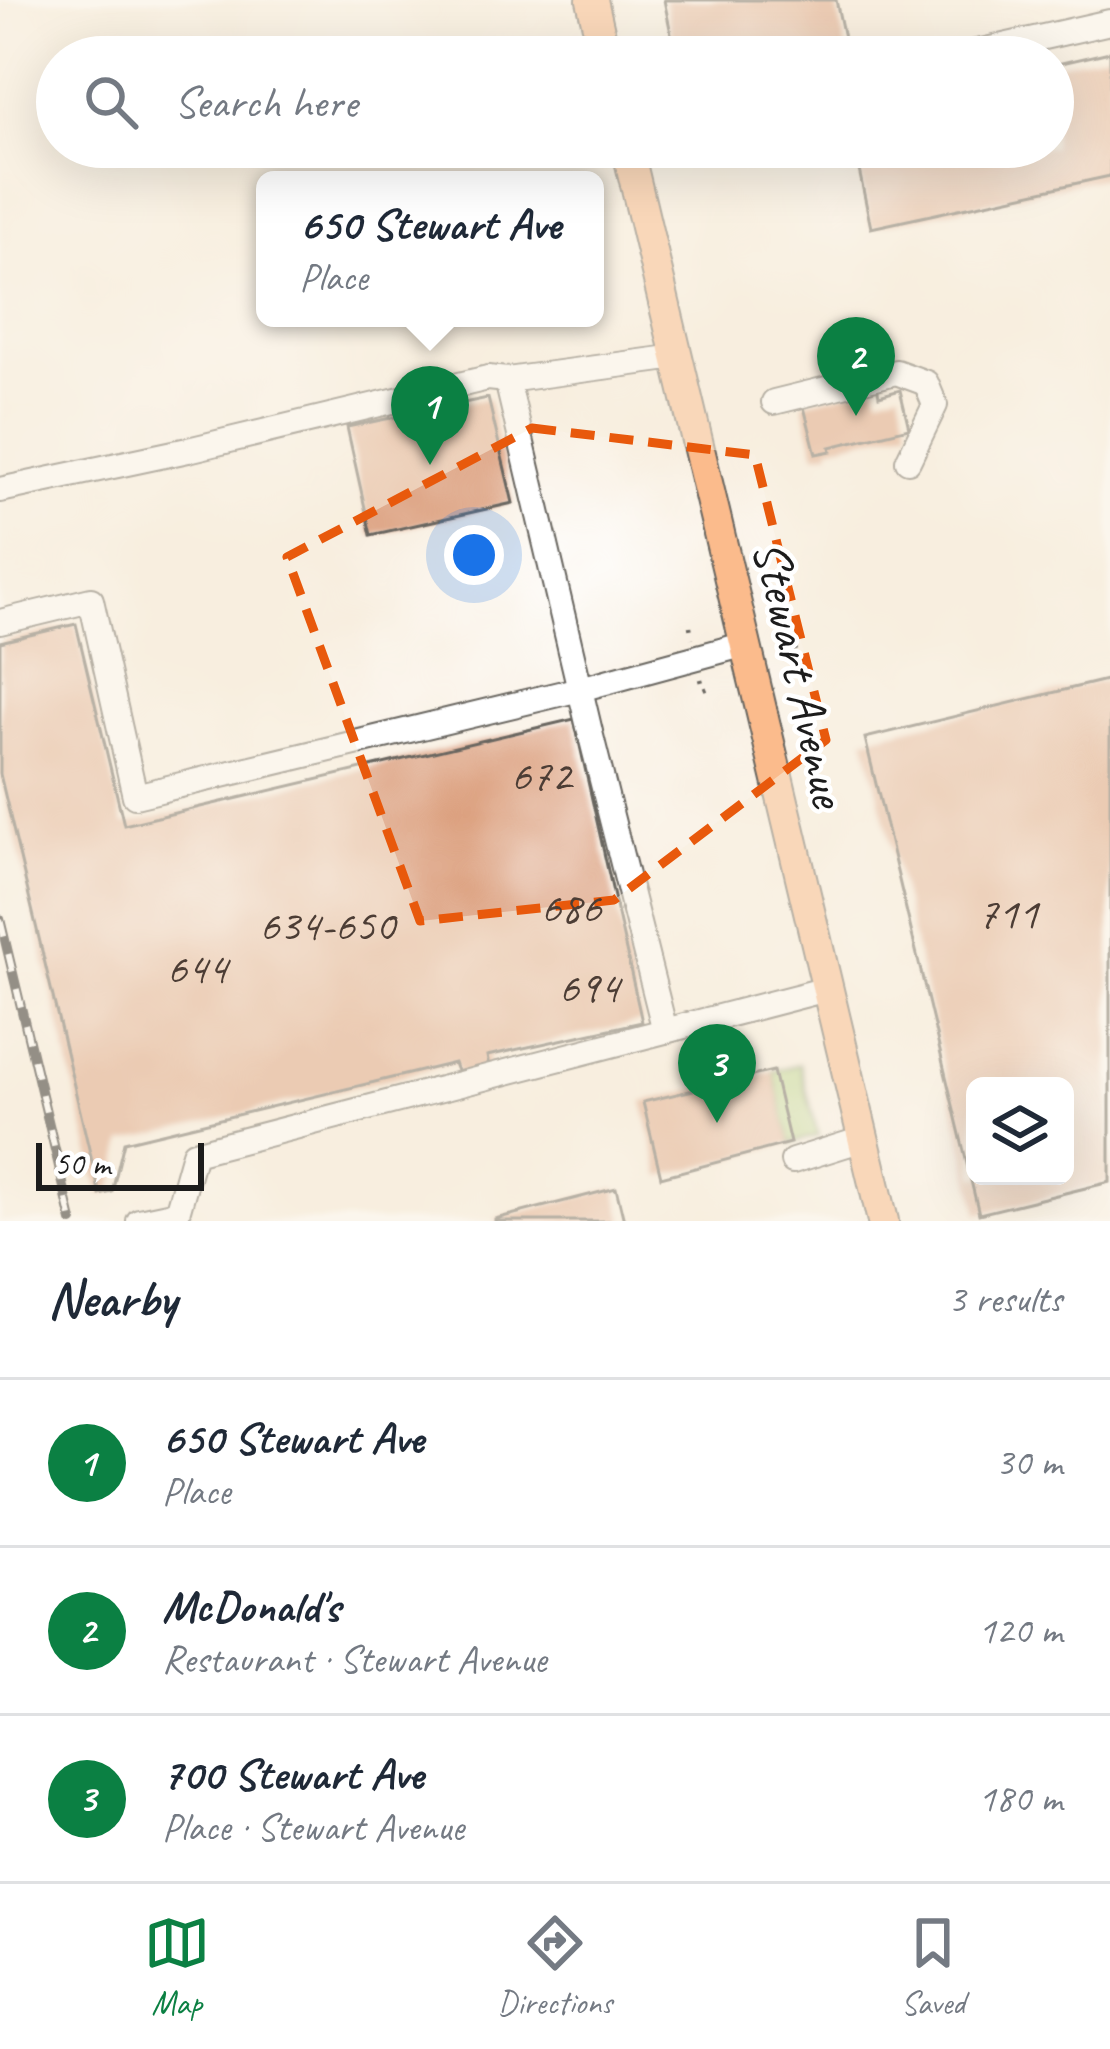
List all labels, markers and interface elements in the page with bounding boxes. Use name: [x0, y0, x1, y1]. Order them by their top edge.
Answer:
search box: [36, 36, 1074, 168]
icon: search: [78, 69, 144, 135]
text: Search here: [174, 74, 357, 131]
popup: [256, 171, 604, 327]
text: 650 Stewart Ave: [299, 196, 561, 253]
text: Place: [299, 253, 368, 302]
pin: 2: [817, 317, 895, 416]
pin: 1: [391, 366, 469, 465]
your location: [444, 525, 504, 585]
street label: Stewart Avenue: [738, 534, 862, 816]
house number: 672: [511, 747, 575, 804]
house number: 686: [541, 879, 603, 936]
house number: 711: [978, 885, 1041, 942]
house number: 634-650: [259, 897, 398, 954]
house number: 644: [167, 940, 231, 997]
house number: 694: [559, 959, 623, 1016]
pin: 3: [678, 1024, 756, 1123]
map controls: [966, 1077, 1074, 1185]
button: layers: [966, 1077, 1074, 1185]
scale bar: [36, 1137, 204, 1190]
text: 50 m: [54, 1143, 110, 1185]
text: Nearby: [48, 1267, 176, 1331]
text: 3 results: [948, 1275, 1062, 1324]
text: 650 Stewart Ave: [162, 1410, 424, 1467]
text: 1: [78, 1438, 96, 1487]
text: 30 m: [996, 1438, 1062, 1487]
text: Place: [162, 1467, 230, 1516]
text: McDonald's: [162, 1578, 340, 1635]
text: 2: [78, 1606, 96, 1655]
text: 120 m: [978, 1606, 1062, 1655]
text: Restaurant · Stewart Avenue: [162, 1635, 547, 1684]
text: 700 Stewart Ave: [162, 1746, 423, 1803]
text: 3: [78, 1774, 96, 1823]
text: 180 m: [978, 1774, 1062, 1823]
text: Place · Stewart Avenue: [162, 1803, 464, 1852]
tab: Map: [144, 1910, 210, 2024]
tab: Directions: [498, 1910, 612, 2024]
tab: Saved: [900, 1910, 966, 2024]

